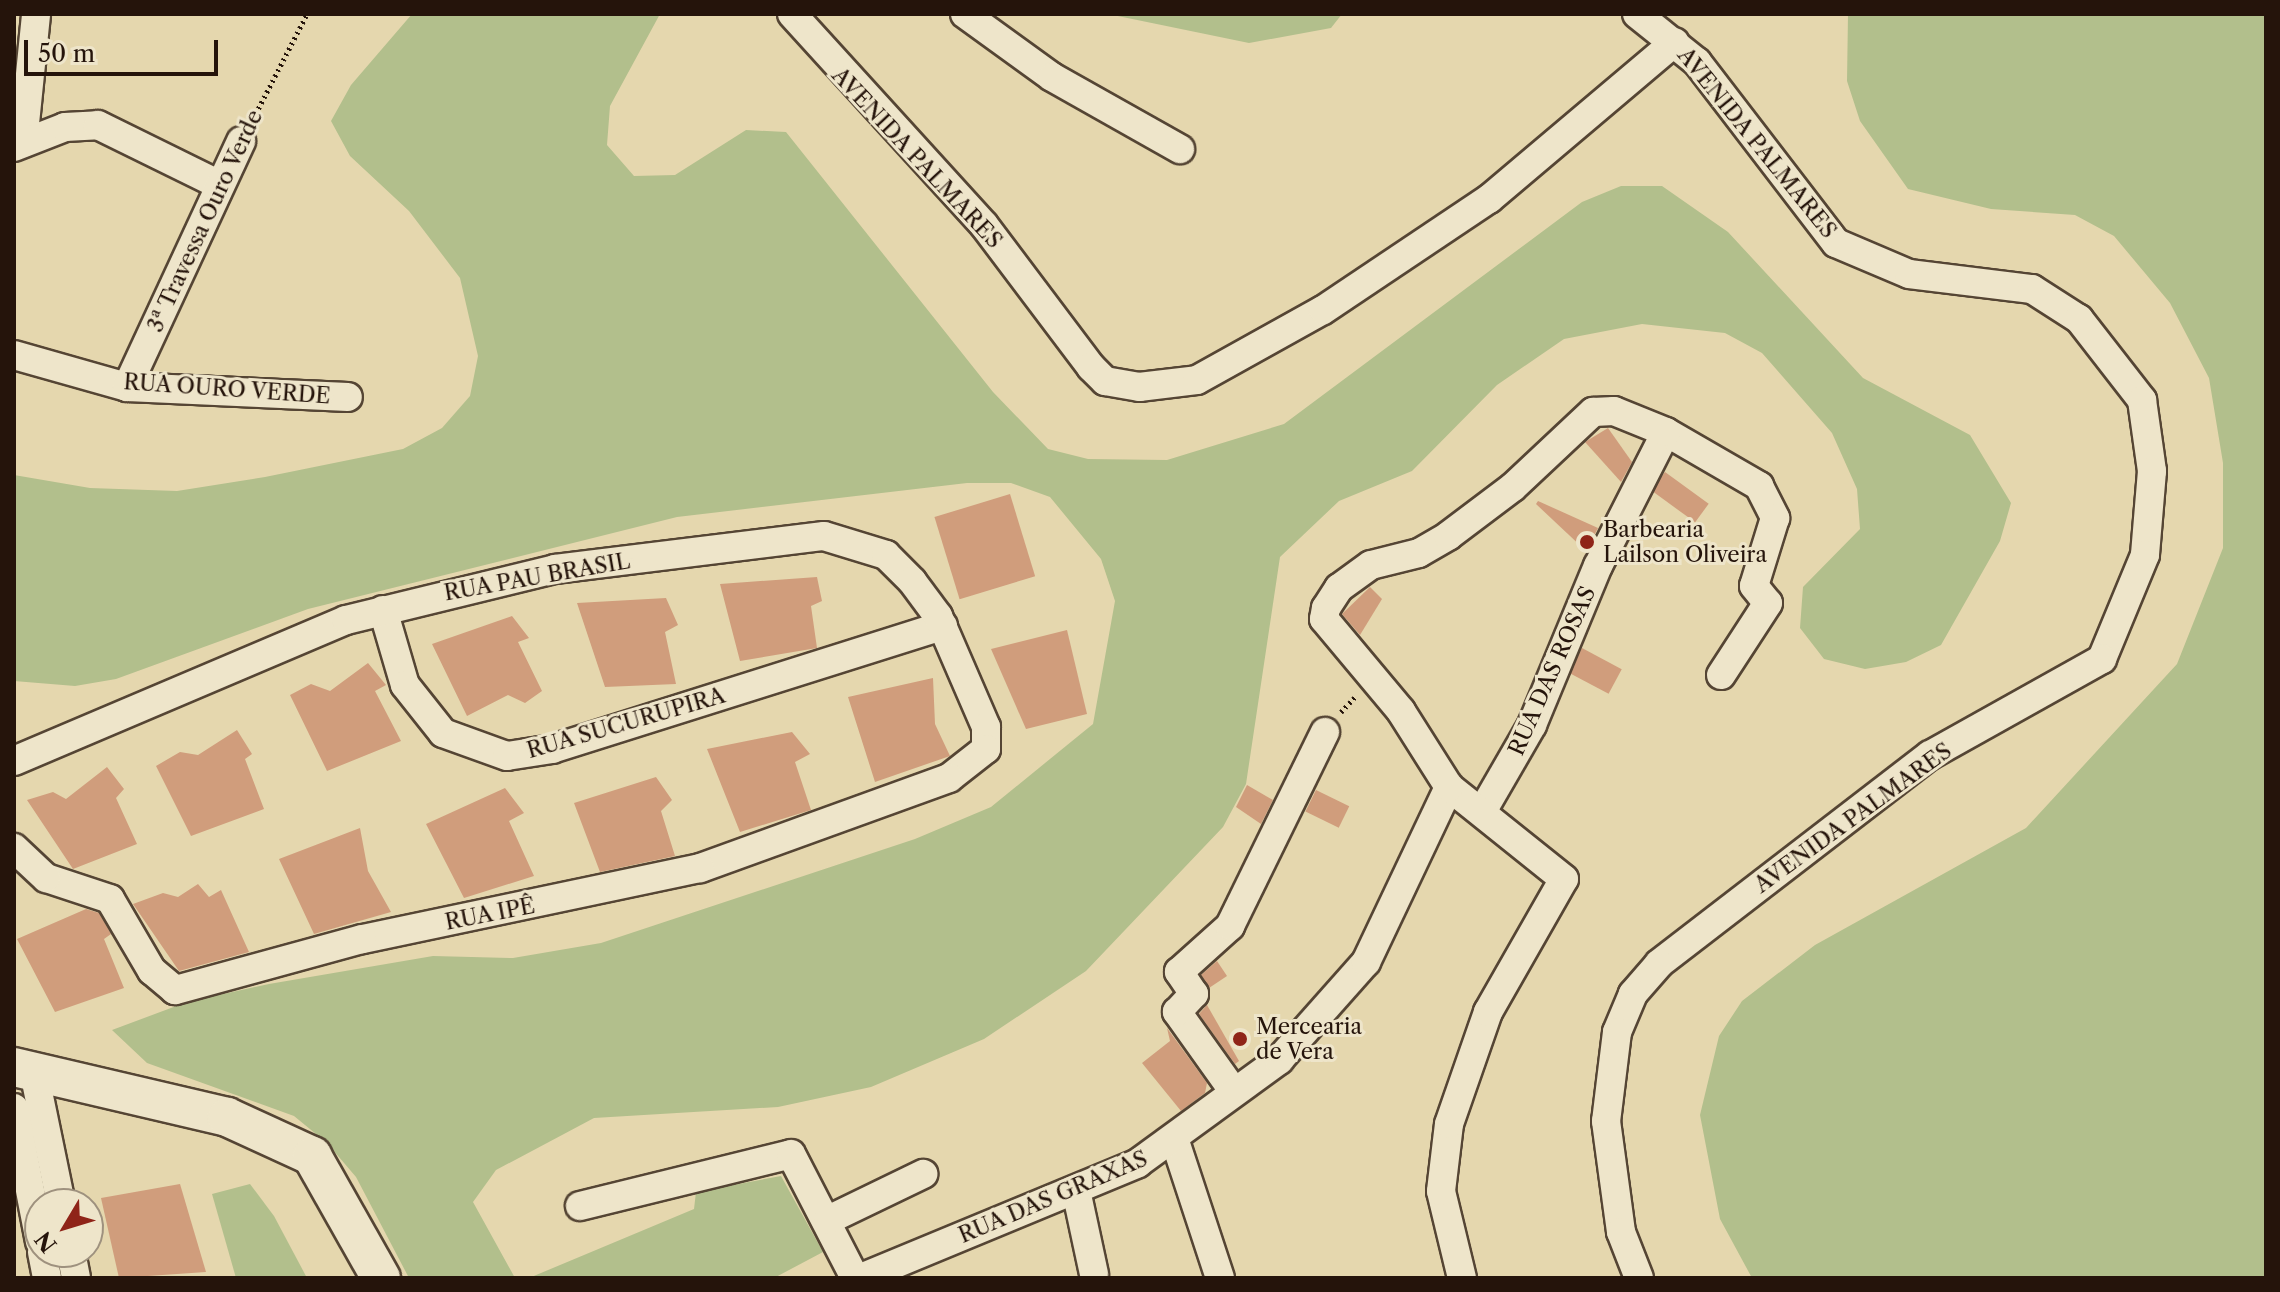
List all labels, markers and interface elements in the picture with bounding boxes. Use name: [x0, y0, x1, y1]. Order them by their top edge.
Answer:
scale bar: [28, 24, 222, 74]
text: 50 m: [38, 39, 95, 68]
street label: AVENIDA PALMARES: [1672, 42, 1842, 244]
street label: AVENIDA PALMARES: [826, 62, 1008, 254]
street label: 3ª Travessa Ouro Verde: [142, 105, 268, 337]
street label: RUA OURO VERDE: [122, 369, 332, 409]
place label: Barbearia Lailson Oliveira: [1603, 516, 1767, 568]
marker: Barbearia Lailson Oliveira: [1578, 533, 1596, 551]
street label: RUA PAU BRASIL: [441, 548, 633, 606]
street label: RUA DAS ROSAS: [1503, 582, 1601, 760]
street label: RUA SUCURUPIRA: [523, 682, 729, 764]
street label: AVENIDA PALMARES: [1749, 737, 1957, 899]
street label: RUA IPÊ: [442, 892, 538, 936]
place label: Mercearia de Vera: [1256, 1013, 1362, 1064]
marker: Mercearia de Vera: [1231, 1030, 1249, 1048]
street label: RUA DAS GRAXAS: [954, 1145, 1152, 1249]
north arrow: [24, 1188, 104, 1268]
text: N: [30, 1226, 63, 1258]

